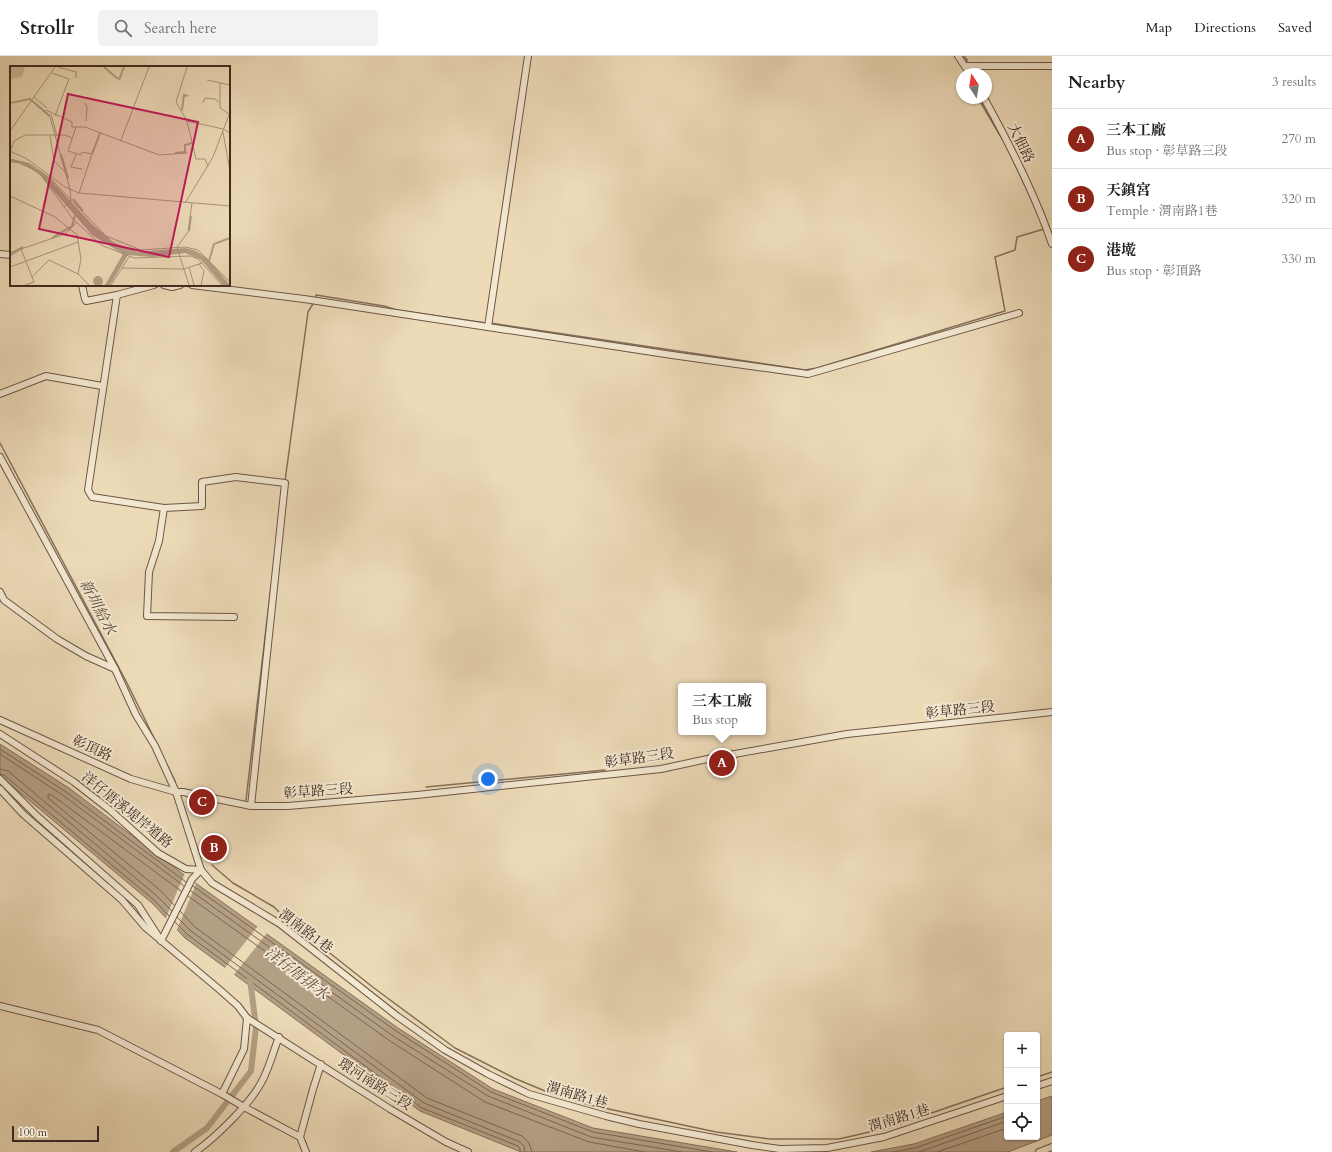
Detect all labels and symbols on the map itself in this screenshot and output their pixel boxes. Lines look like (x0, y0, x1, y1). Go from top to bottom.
inset map (10, 66, 230, 286)
north arrow (956, 68, 992, 104)
street label: 大佃路 (1003, 120, 1039, 166)
water label: 新圳給水 (75, 576, 122, 640)
street label: 彰草路三段 (924, 697, 996, 723)
street label: 彰頂路 (69, 731, 115, 765)
street label: 彰草路三段 (603, 744, 675, 772)
pin: A (709, 748, 735, 778)
street label: 洋仔厝溪堤岸道路 (78, 767, 176, 853)
your location (478, 769, 498, 789)
street label: 彰草路三段 (282, 779, 354, 803)
pin: C (189, 787, 215, 817)
pin: B (201, 833, 227, 863)
street label: 渭南路1巷 (275, 904, 337, 958)
water label: 洋仔厝排水 (261, 942, 334, 1005)
street label: 環河南路三段 (334, 1054, 416, 1114)
street label: 渭南路1巷 (544, 1077, 610, 1113)
street label: 渭南路1巷 (866, 1100, 932, 1136)
scale bar (12, 1124, 99, 1143)

